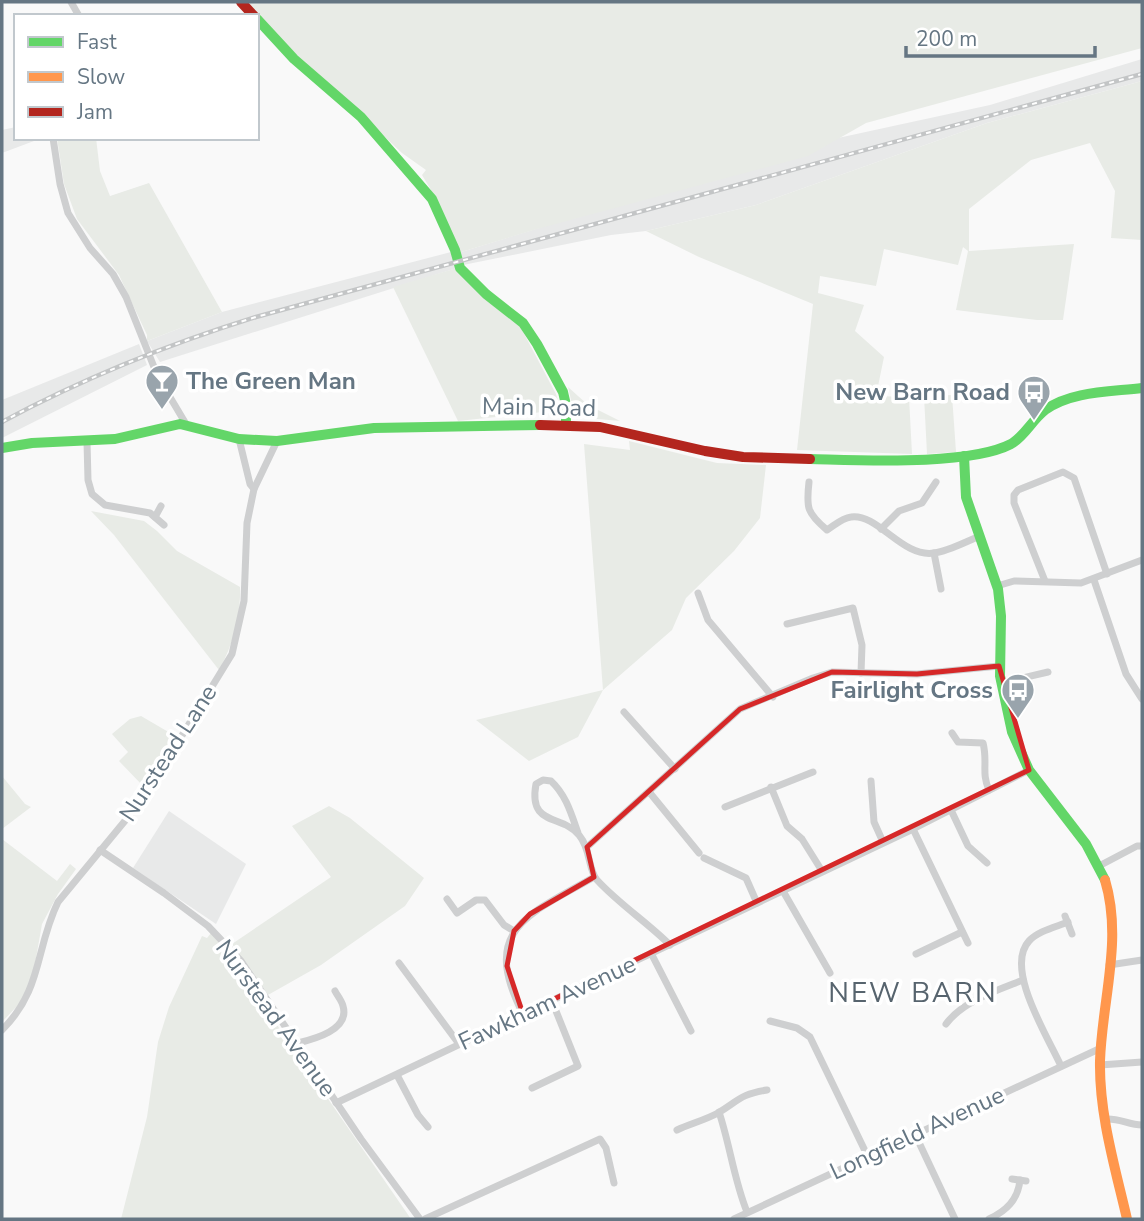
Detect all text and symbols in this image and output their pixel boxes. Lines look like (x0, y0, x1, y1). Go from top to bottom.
legend (14, 14, 259, 140)
scale bar (906, 14, 1095, 58)
text: 200 m (916, 25, 977, 53)
text: Fast (77, 28, 117, 56)
text: Slow (77, 63, 126, 91)
text: Jam (76, 98, 113, 126)
bar icon: The Green Man (143, 362, 181, 411)
place label: The Green Man (186, 365, 356, 397)
bus stop icon: New Barn Road (1015, 373, 1053, 422)
place label: New Barn Road (835, 376, 1010, 408)
street label: Main Road (482, 390, 596, 424)
bus stop icon: Fairlight Cross (999, 671, 1037, 720)
place label: Fairlight Cross (831, 674, 993, 706)
street label: Nurstead Lane (112, 678, 224, 828)
street label: Nurstead Avenue (208, 933, 344, 1103)
street label: Fawkham Avenue (453, 948, 641, 1058)
district label: NEW BARN (828, 974, 998, 1012)
street label: Longfield Avenue (825, 1079, 1009, 1187)

